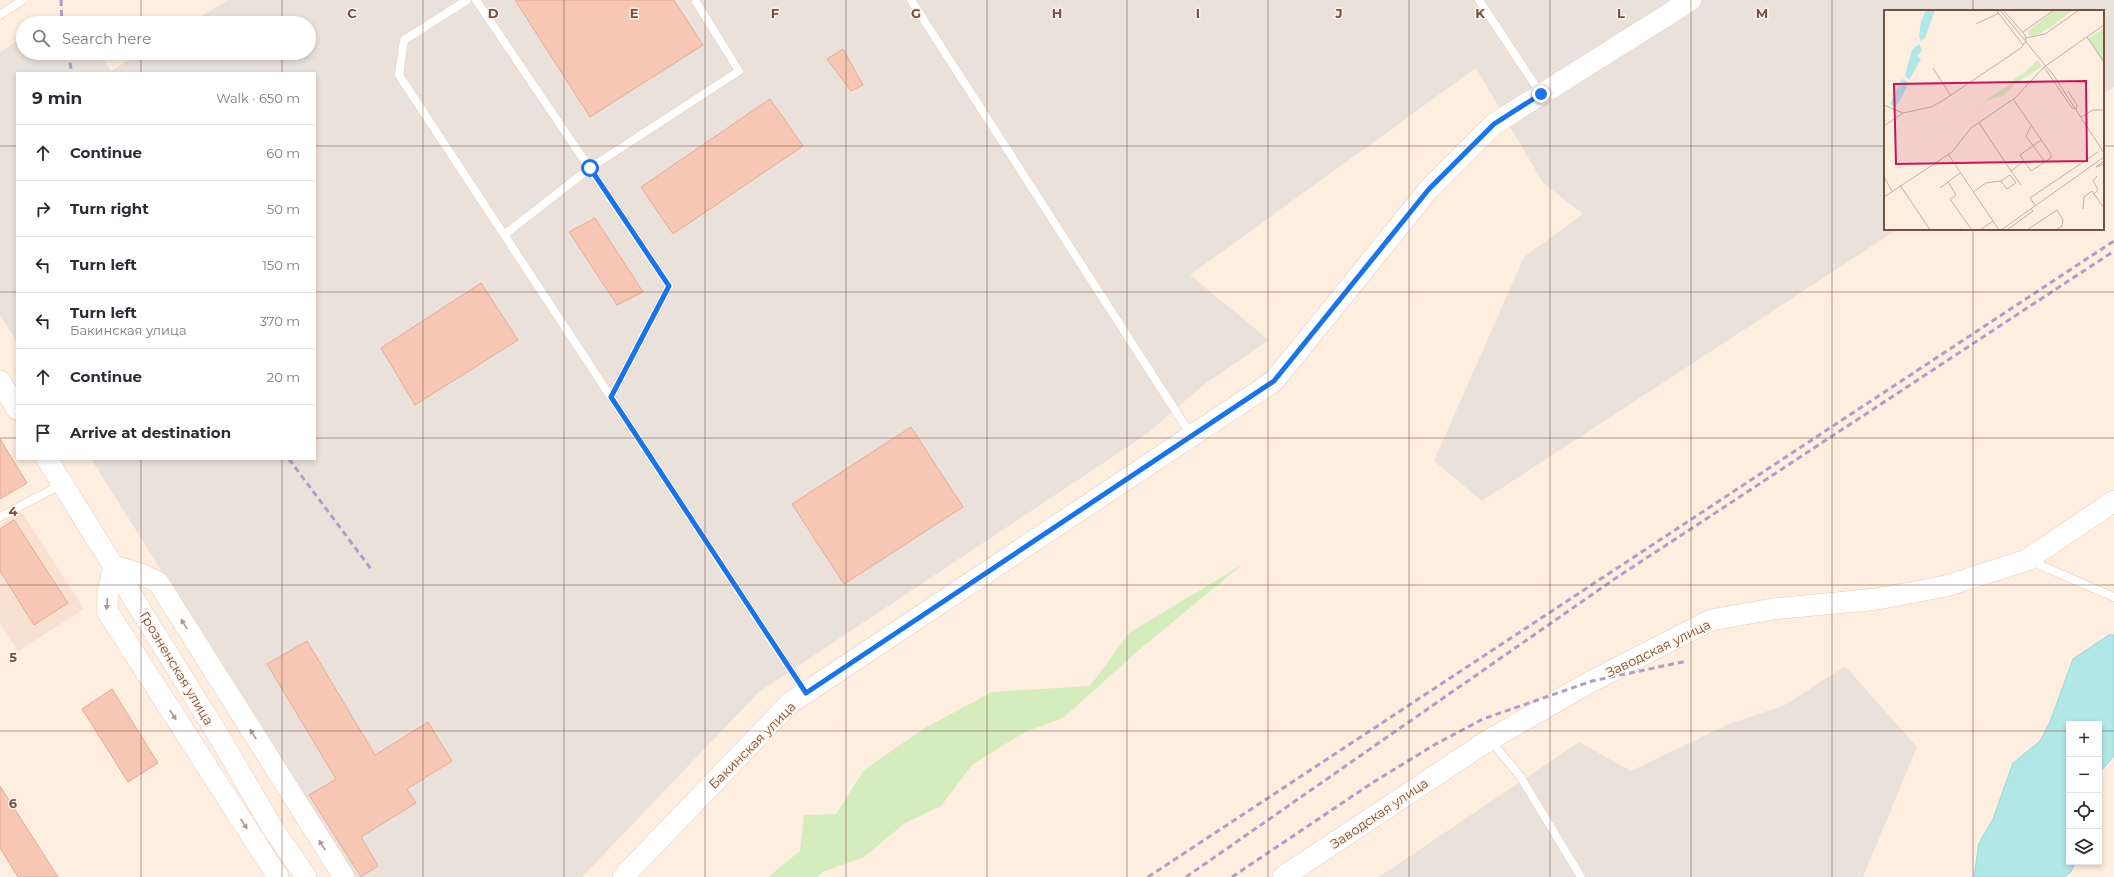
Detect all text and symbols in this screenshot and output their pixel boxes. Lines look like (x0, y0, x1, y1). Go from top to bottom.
text: C (347, 5, 357, 21)
text: D (488, 5, 499, 21)
text: E (630, 5, 639, 21)
text: F (771, 5, 779, 21)
text: G (911, 5, 921, 21)
text: H (1052, 5, 1062, 21)
text: I (1196, 5, 1200, 21)
text: J (1334, 5, 1343, 21)
text: K (1475, 5, 1485, 21)
text: L (1617, 5, 1625, 21)
text: M (1756, 5, 1768, 21)
inset map (1884, 10, 2104, 230)
search box (16, 16, 316, 60)
icon: search (30, 27, 52, 49)
text: Search here (62, 29, 151, 48)
route end (1532, 85, 1550, 103)
text: 9 min (32, 88, 82, 108)
text: Walk · 650 m (216, 90, 300, 106)
icon: ahead (32, 142, 54, 164)
text: Continue (70, 143, 142, 162)
text: 60 m (266, 145, 300, 161)
route start (581, 159, 599, 177)
icon: right (32, 198, 54, 220)
text: Turn right (70, 199, 149, 218)
text: 50 m (267, 201, 300, 217)
icon: left (32, 254, 54, 276)
text: Turn left (70, 255, 137, 274)
text: 150 m (262, 257, 300, 273)
text: Turn left (70, 303, 137, 322)
icon: left (32, 310, 54, 332)
text: 370 m (260, 313, 300, 329)
text: Бакинская улица (70, 322, 186, 338)
icon: ahead (32, 366, 54, 388)
text: Continue (70, 367, 142, 386)
text: 20 m (267, 369, 300, 385)
icon: arrive (32, 422, 54, 444)
text: Arrive at destination (70, 423, 231, 442)
text: 4 (9, 503, 18, 519)
one-way arrow (104, 598, 111, 610)
street label: Грозненская улица (137, 608, 217, 728)
street label: Заводская улица (1603, 616, 1713, 680)
one-way arrow (180, 619, 188, 629)
text: 5 (9, 649, 17, 665)
street label: Бакинская улица (705, 698, 799, 792)
one-way arrow (170, 709, 177, 721)
map controls (2066, 721, 2102, 865)
button: + (2066, 721, 2102, 757)
one-way arrow (249, 729, 257, 739)
button: − (2066, 757, 2102, 793)
street label: Заводская улица (1327, 774, 1431, 852)
button: locate (2066, 793, 2102, 829)
text: 6 (9, 795, 18, 811)
one-way arrow (240, 818, 247, 830)
button: layers (2066, 829, 2102, 865)
one-way arrow (318, 839, 325, 851)

